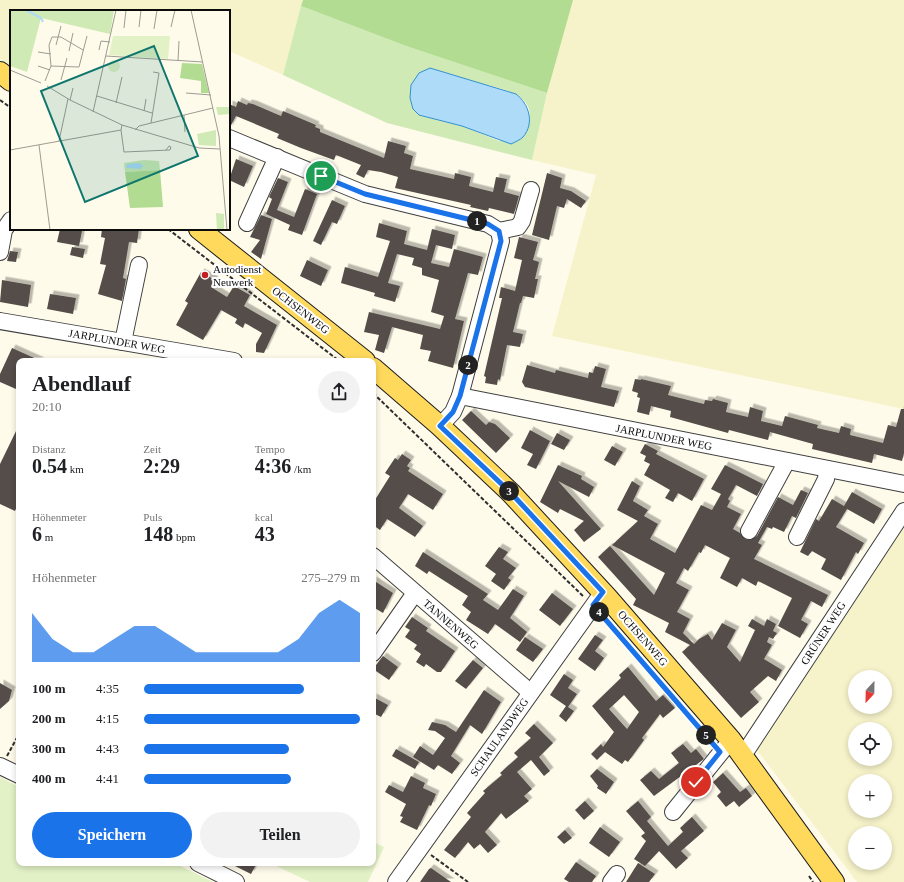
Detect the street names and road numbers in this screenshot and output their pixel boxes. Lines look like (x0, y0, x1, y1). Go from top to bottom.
street label: OCHSENWEG (270, 284, 332, 336)
street label: JARPLUNDER WEG (68, 327, 166, 355)
street label: JARPLUNDER WEG (615, 422, 713, 452)
street label: TANNENWEG (421, 597, 481, 651)
street label: GRÜNER WEG (798, 599, 848, 667)
street label: OCHSENWEG (616, 608, 670, 668)
street label: SCHAULANDWEG (467, 695, 531, 778)

